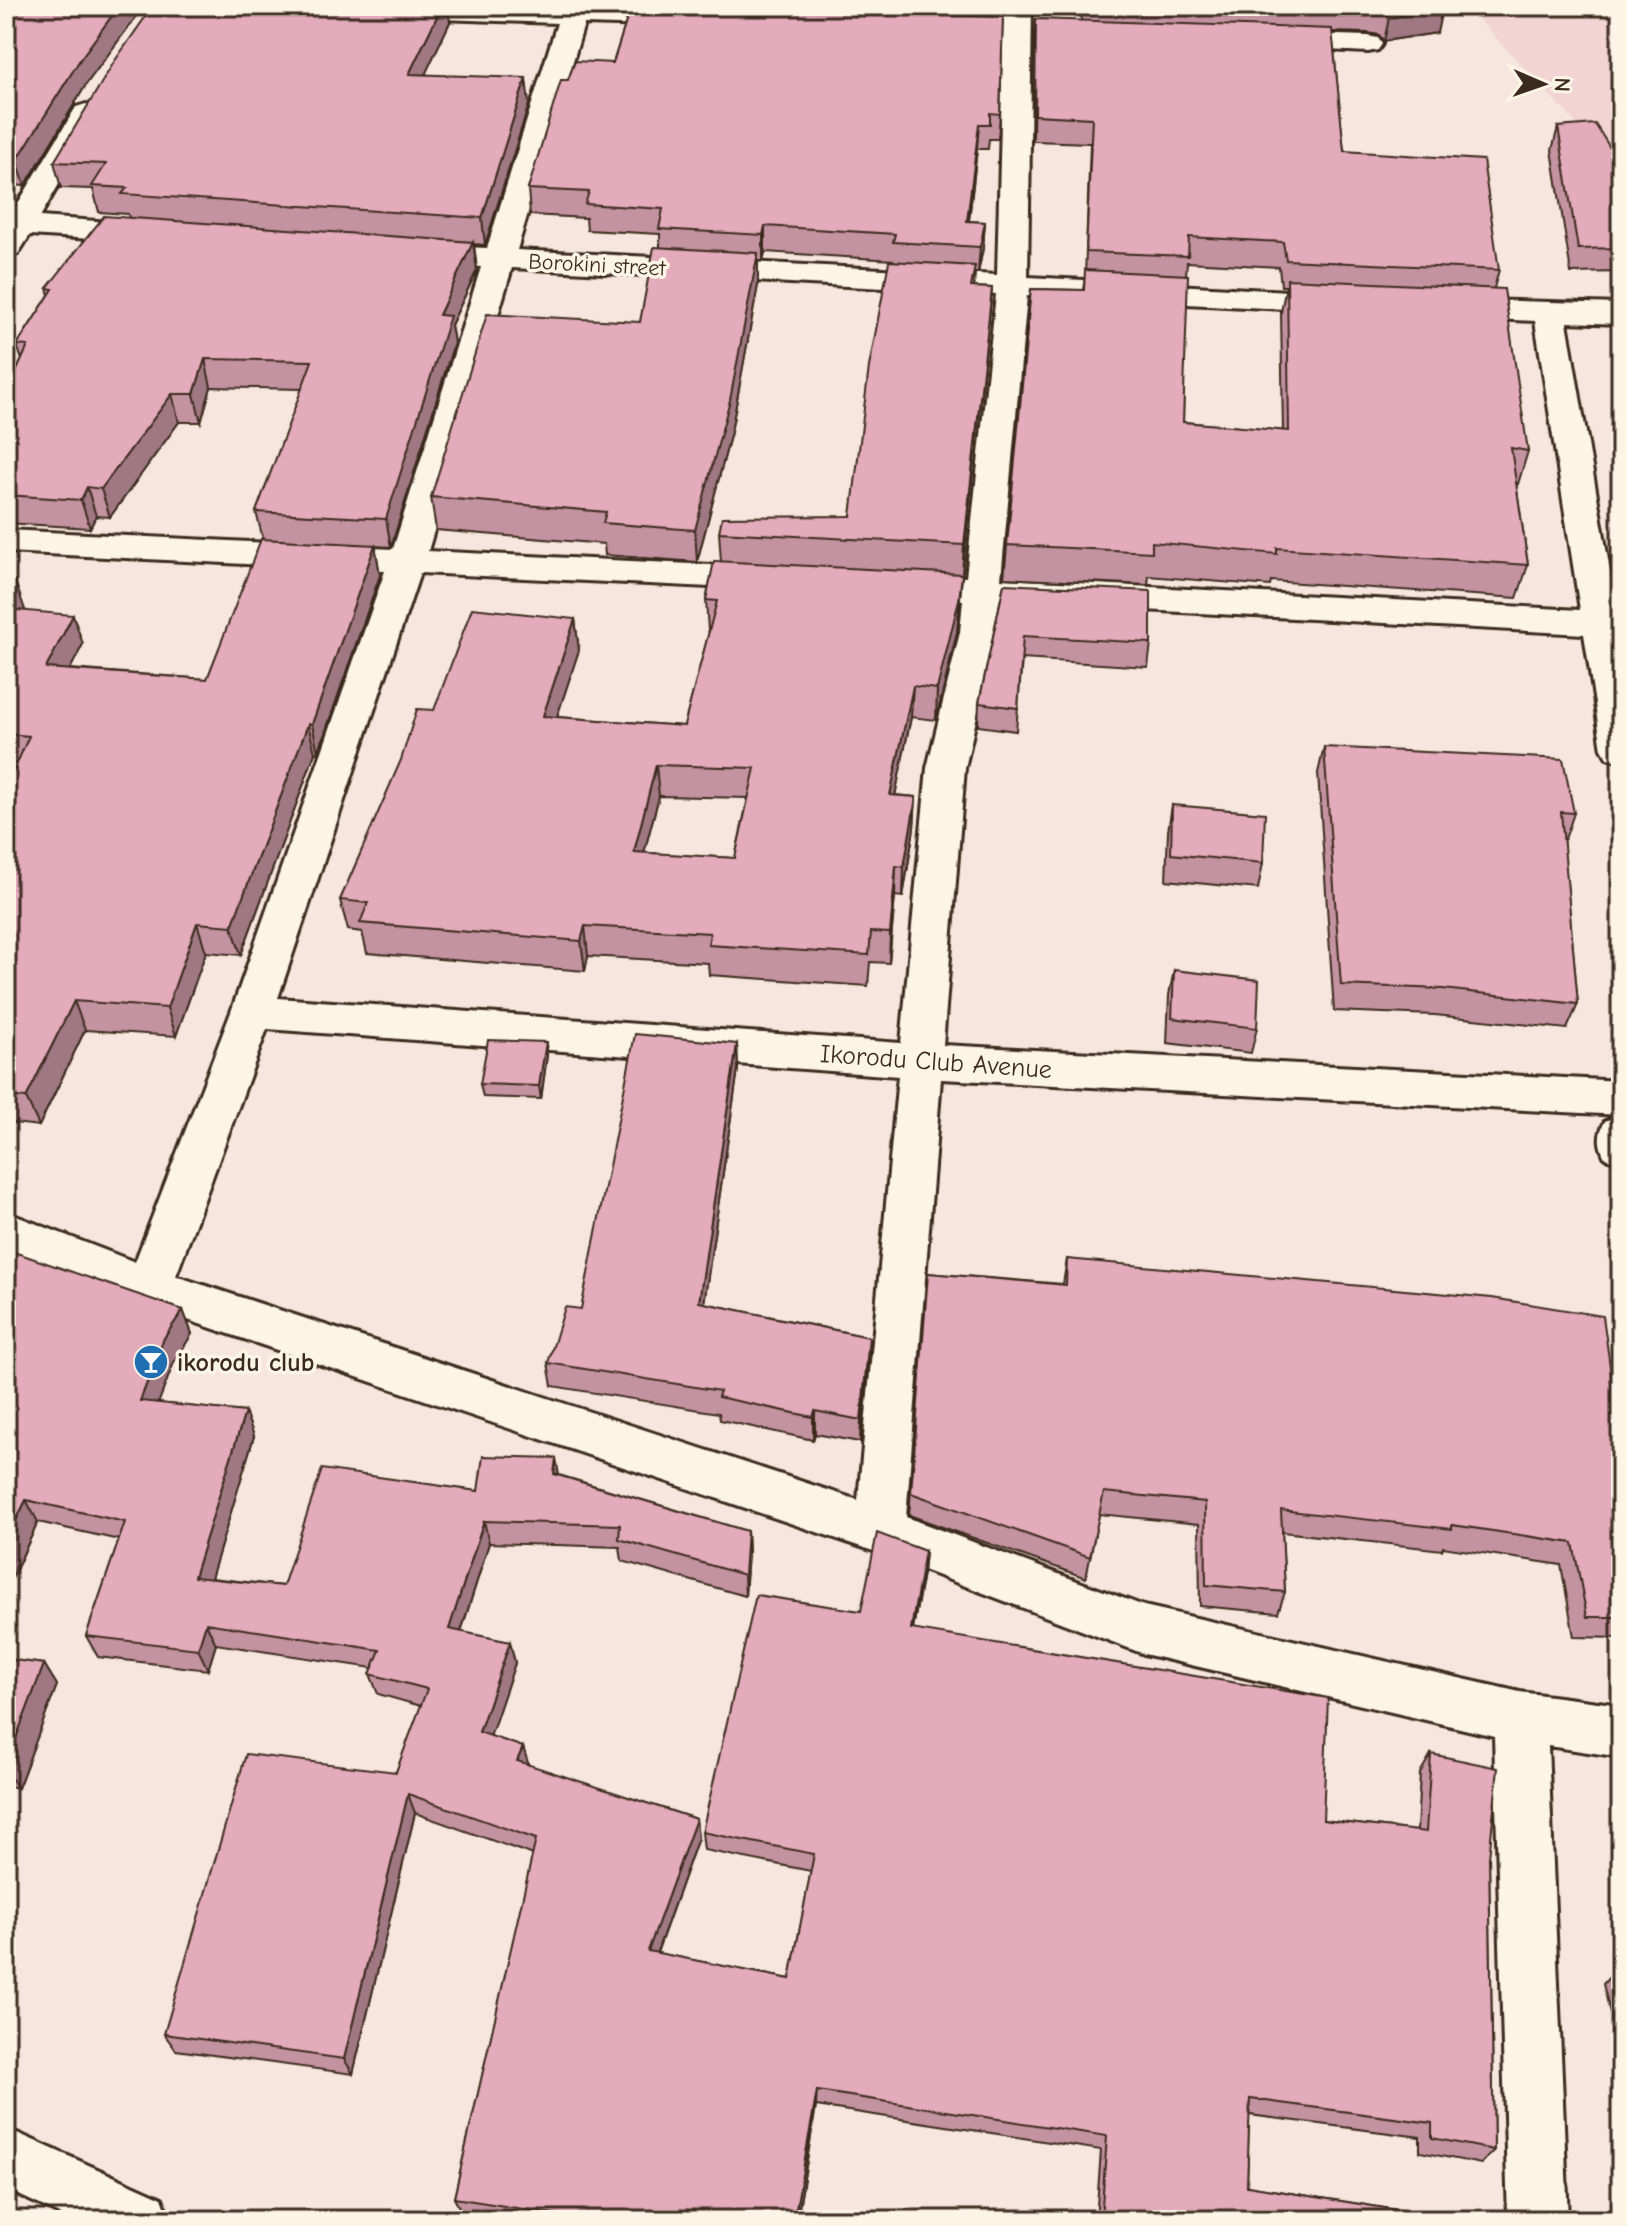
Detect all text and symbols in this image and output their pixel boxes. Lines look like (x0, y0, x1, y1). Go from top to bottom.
north arrow (1503, 44, 1583, 124)
text: N (1549, 77, 1575, 92)
street label: Borokini street (528, 248, 667, 282)
street label: Ikorodu Club Avenue (819, 1039, 1053, 1085)
bar icon: ikorodu club (132, 1343, 170, 1381)
place label: ikorodu club (177, 1348, 314, 1378)

